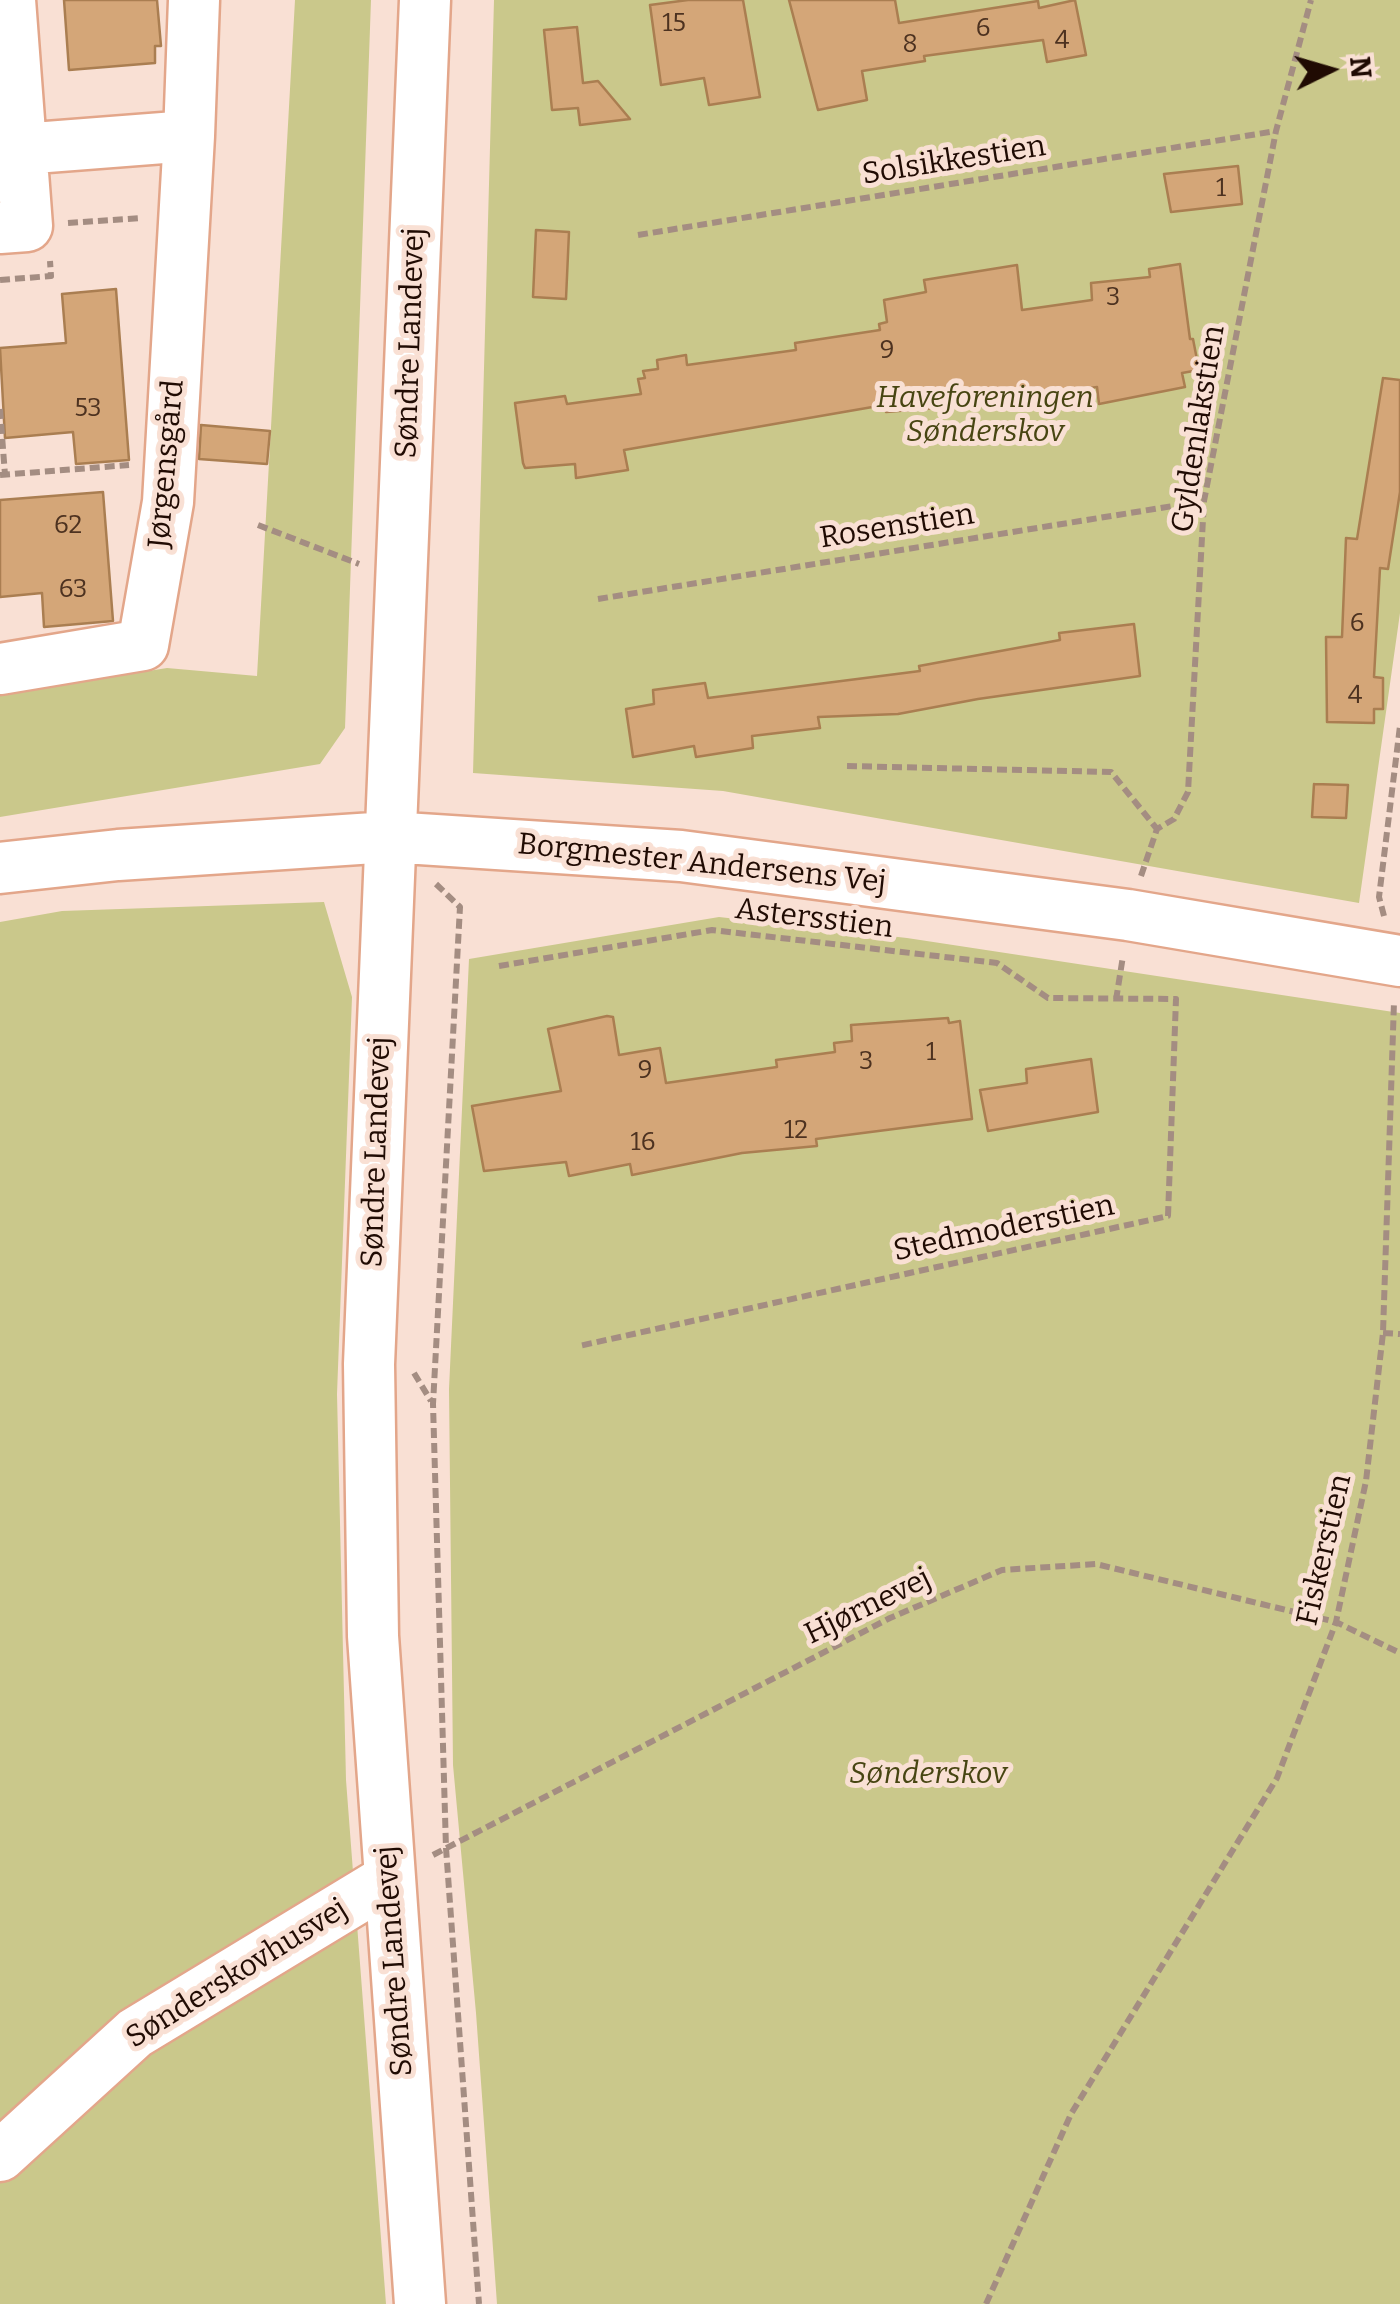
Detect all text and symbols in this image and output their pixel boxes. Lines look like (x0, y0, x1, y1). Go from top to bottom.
house number: 15 (662, 9, 686, 39)
house number: 6 (976, 14, 990, 44)
north arrow (1280, 20, 1380, 120)
house number: 4 (1055, 26, 1069, 56)
house number: 8 (902, 30, 918, 60)
text: N (1343, 55, 1378, 80)
street label: Solsikkestien (860, 129, 1048, 193)
house number: 1 (1216, 174, 1226, 204)
street label: Søndre Landevej (389, 227, 433, 459)
house number: 3 (1106, 283, 1120, 313)
street label: Gyldenlakstien (1165, 323, 1233, 535)
house number: 9 (880, 336, 894, 366)
street label: Jørgensgård (142, 378, 192, 550)
park label: Haveforeningen Sønderskov (876, 381, 1094, 452)
house number: 53 (74, 394, 102, 424)
street label: Rosenstien (817, 497, 977, 557)
house number: 62 (54, 511, 82, 541)
house number: 63 (59, 575, 87, 605)
house number: 6 (1350, 609, 1364, 639)
house number: 4 (1348, 681, 1362, 711)
street label: Borgmester Andersens Vej (516, 827, 888, 901)
street label: Astersstien (733, 891, 895, 947)
street label: Søndre Landevej (355, 1036, 399, 1268)
house number: 1 (926, 1038, 936, 1068)
house number: 3 (859, 1047, 873, 1077)
house number: 9 (638, 1056, 652, 1086)
house number: 12 (784, 1116, 808, 1146)
house number: 16 (631, 1128, 655, 1158)
street label: Stedmoderstien (890, 1188, 1118, 1270)
street label: Fiskerstien (1290, 1471, 1360, 1629)
street label: Hjørnevej (799, 1561, 937, 1653)
park label: Sønderskov (849, 1757, 1007, 1793)
street label: Søndre Landevej (369, 1844, 421, 2078)
street label: Sønderskovhusvej (120, 1891, 354, 2057)

